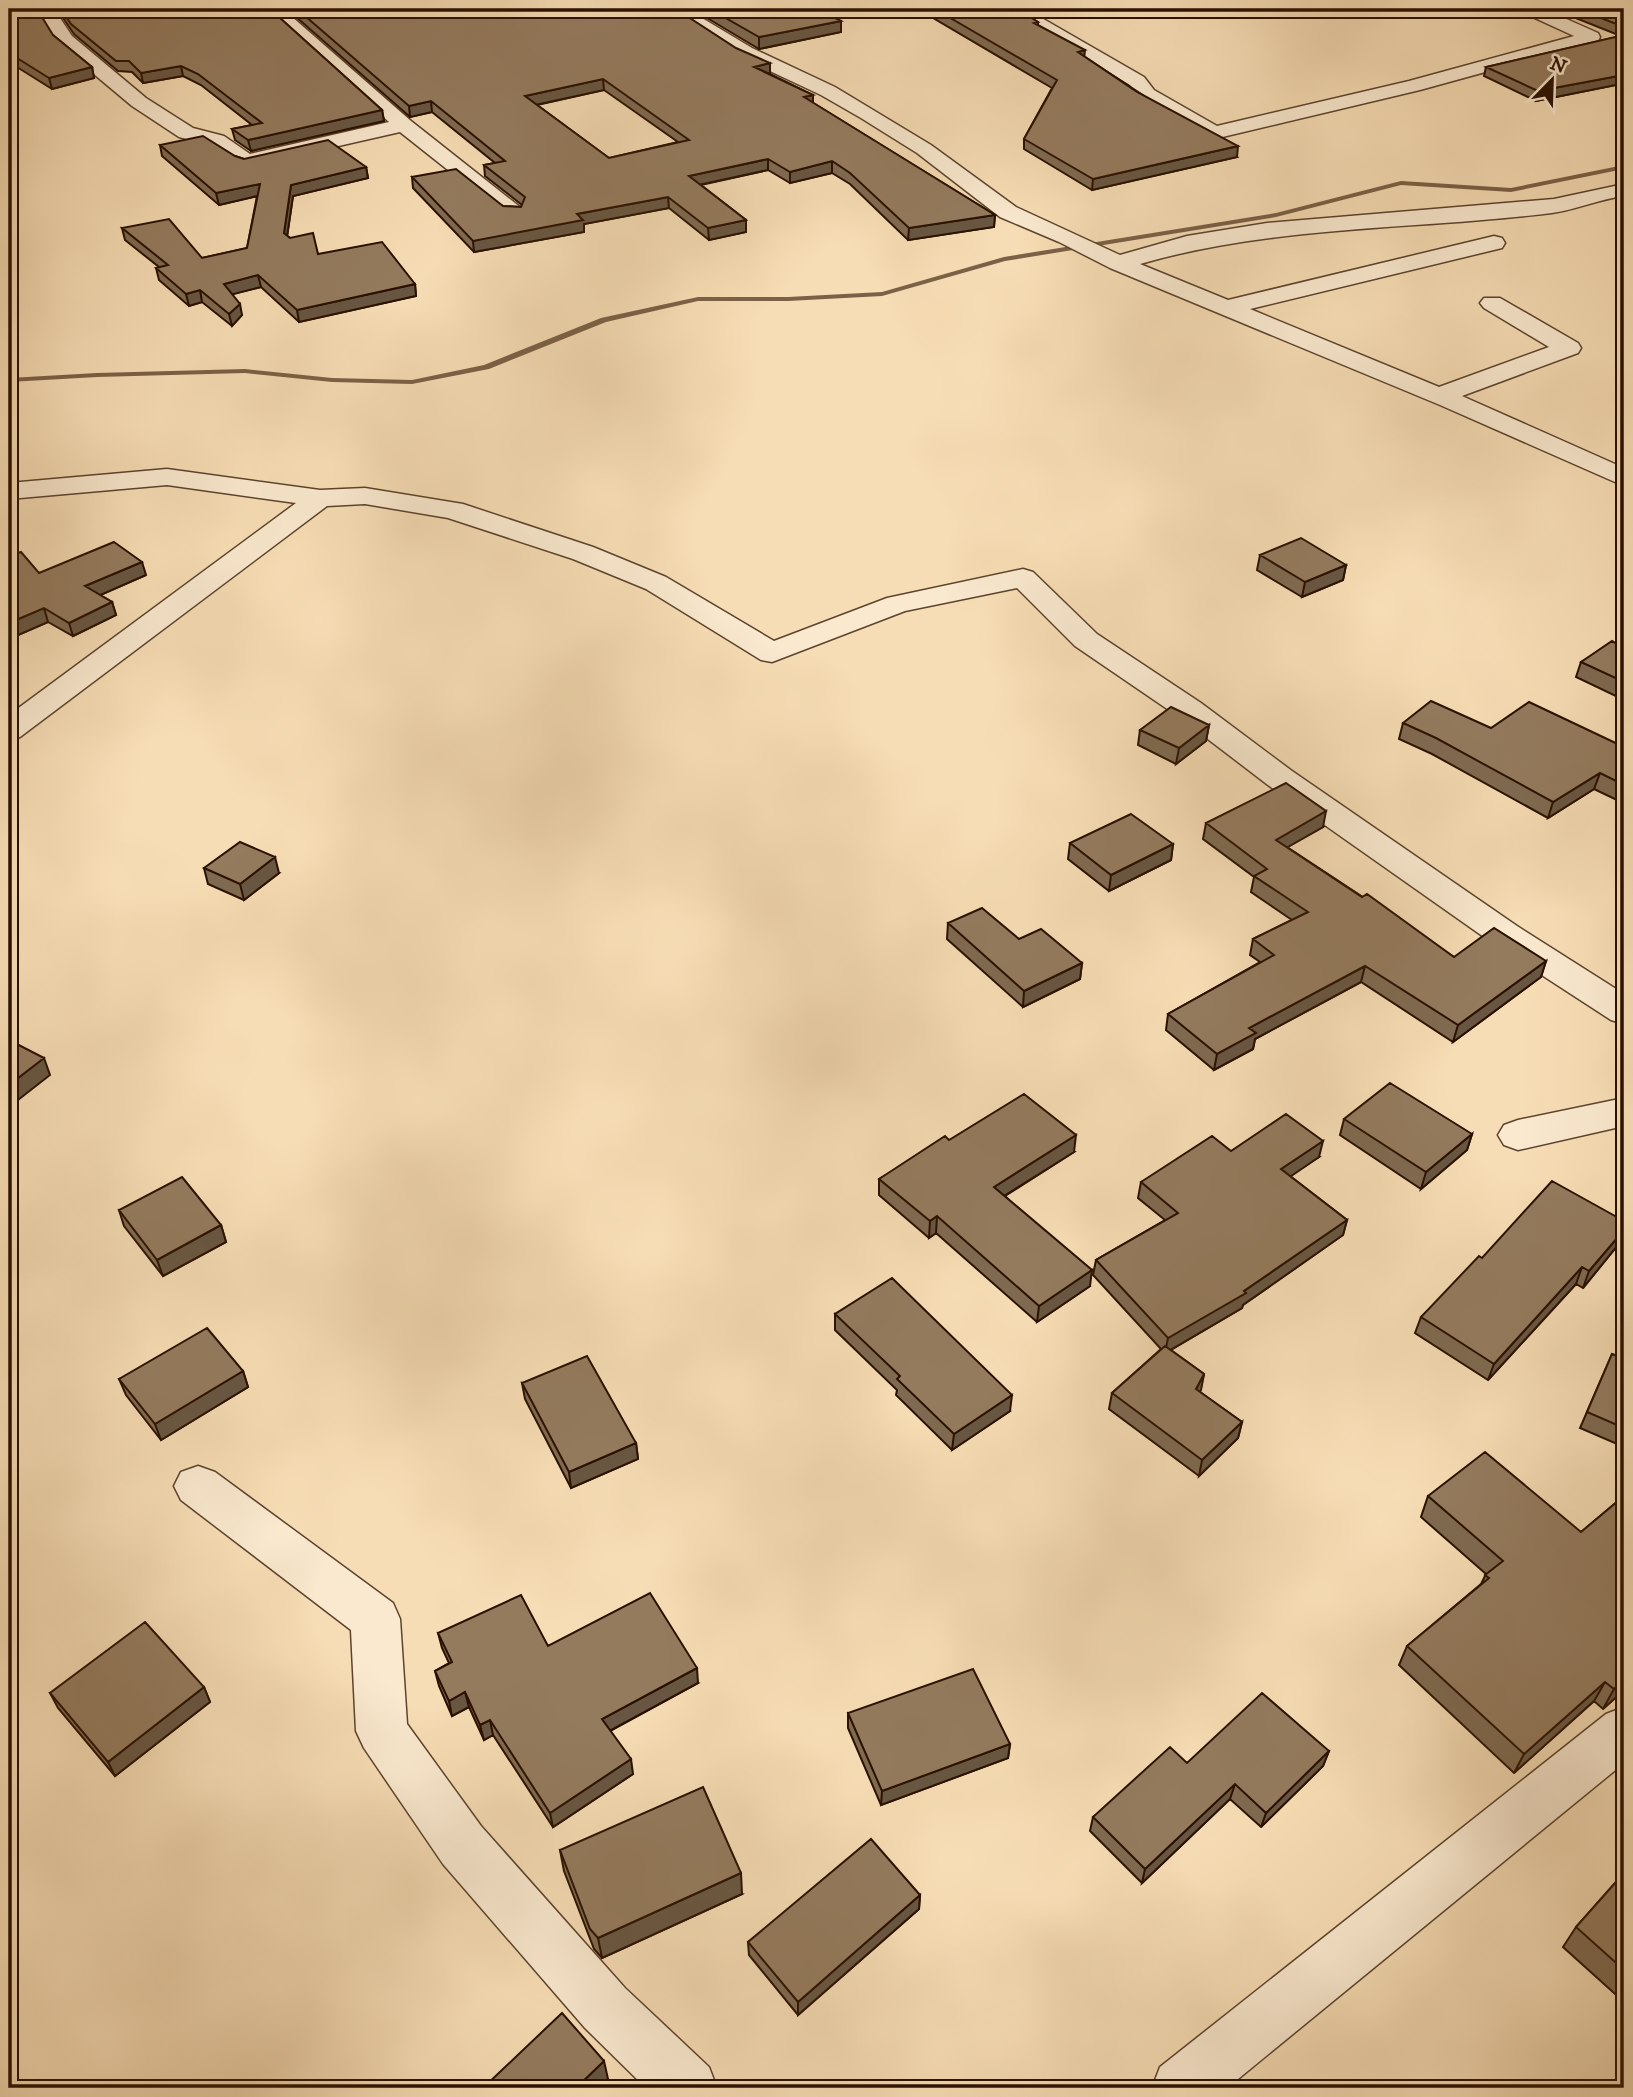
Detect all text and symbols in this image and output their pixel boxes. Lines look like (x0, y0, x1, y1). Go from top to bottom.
north arrow (1518, 46, 1588, 116)
text: N (1546, 52, 1570, 80)

